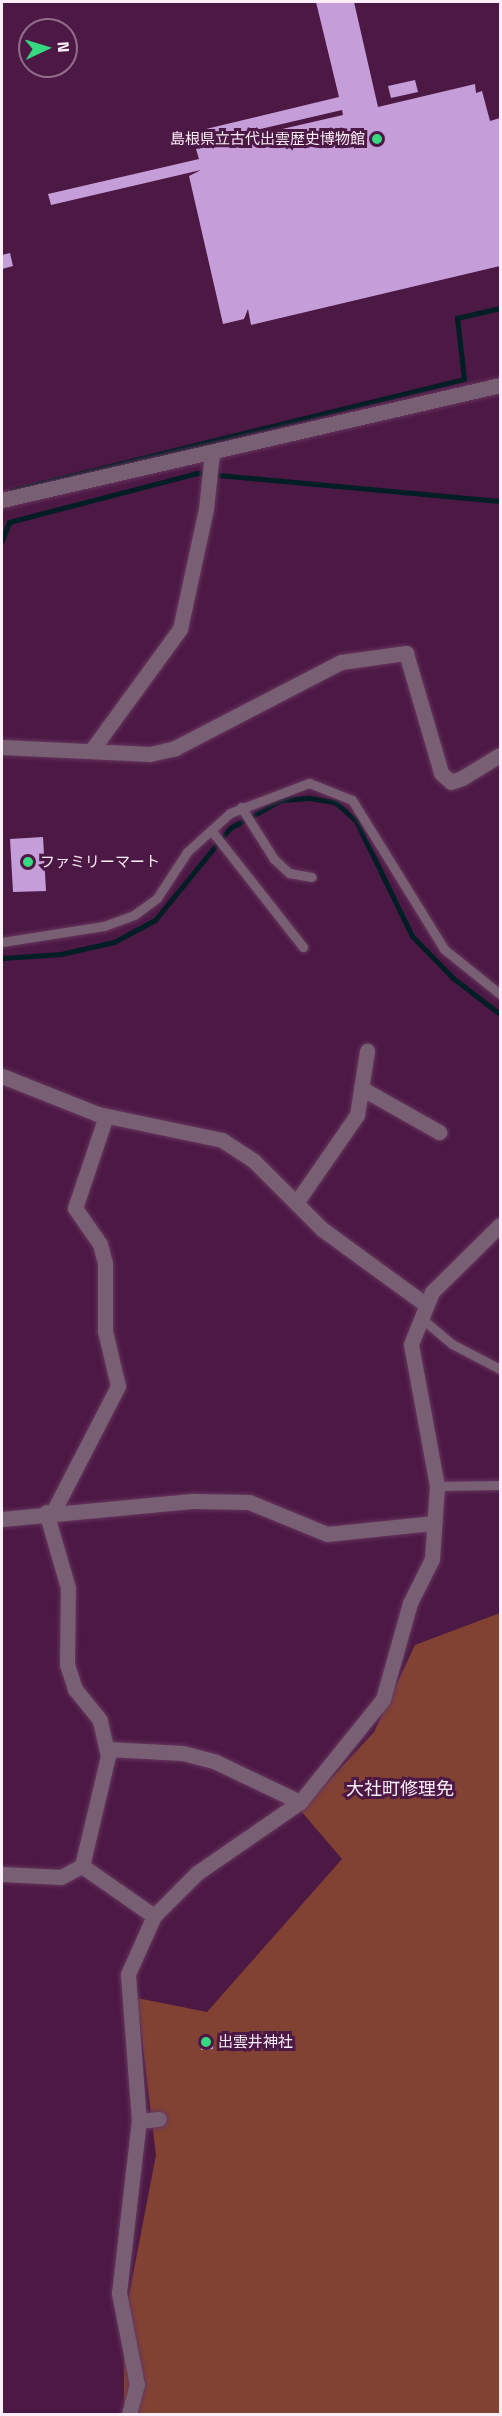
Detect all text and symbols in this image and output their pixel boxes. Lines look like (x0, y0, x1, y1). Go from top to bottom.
north arrow (18, 18, 78, 78)
text: N (52, 41, 76, 53)
place label: 島根県立古代出雲歴史博物館 (170, 130, 365, 148)
marker: 島根県立古代出雲歴史博物館 (370, 132, 384, 146)
place label: ファミリーマート (40, 853, 160, 871)
marker: ファミリーマート (21, 855, 35, 869)
district label: 大社町修理免 (346, 1778, 454, 1800)
place label: 出雲井神社 (218, 2033, 293, 2051)
marker: 出雲井神社 (199, 2035, 213, 2049)

